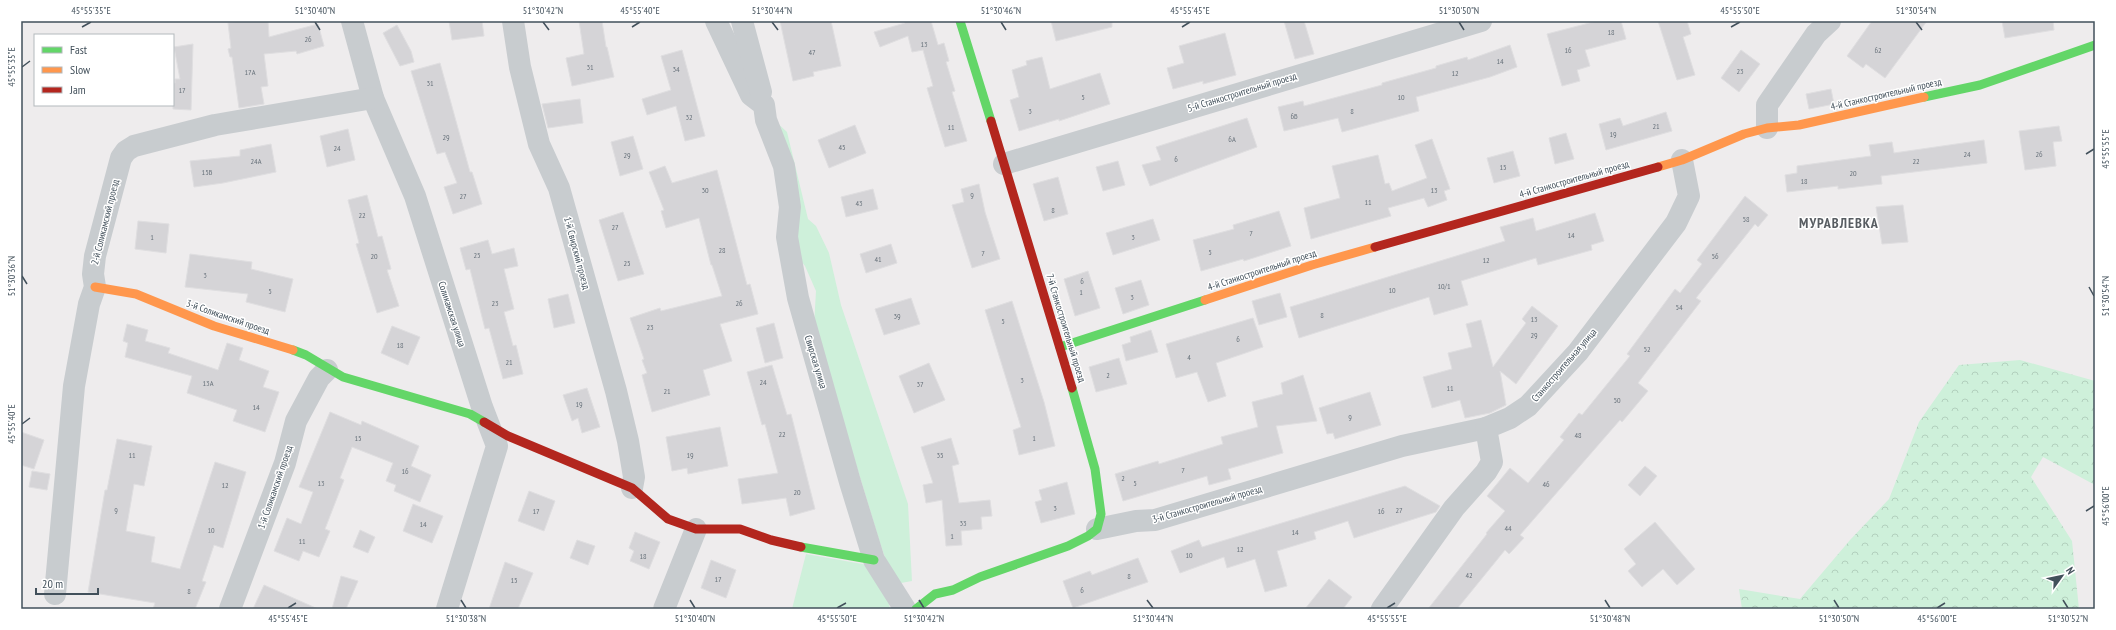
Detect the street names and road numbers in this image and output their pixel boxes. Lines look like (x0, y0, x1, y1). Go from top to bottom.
street label: 5-й Станкостроительный проезд (1186, 69, 1299, 115)
street label: 4-й Станкостроительный проезд (1829, 75, 1943, 113)
street label: 4-й Станкостроительный проезд (1518, 157, 1631, 201)
street label: 2-й Соликамский проезд (88, 177, 122, 266)
street label: 1-й Свирский проезд (561, 215, 593, 291)
street label: 4-й Станкостроительный проезд (1206, 246, 1319, 294)
street label: 7-й Станкостроительный проезд (1043, 272, 1089, 384)
street label: Соликамская улица (435, 280, 469, 348)
street label: 3-й Соликамский проезд (185, 297, 272, 338)
street label: Станкостроительная улица (1529, 326, 1599, 404)
street label: Свирская улица (802, 334, 830, 390)
street label: 1-й Соликамский проезд (255, 443, 296, 530)
street label: 3-й Станкостроительный проезд (1151, 482, 1264, 526)

